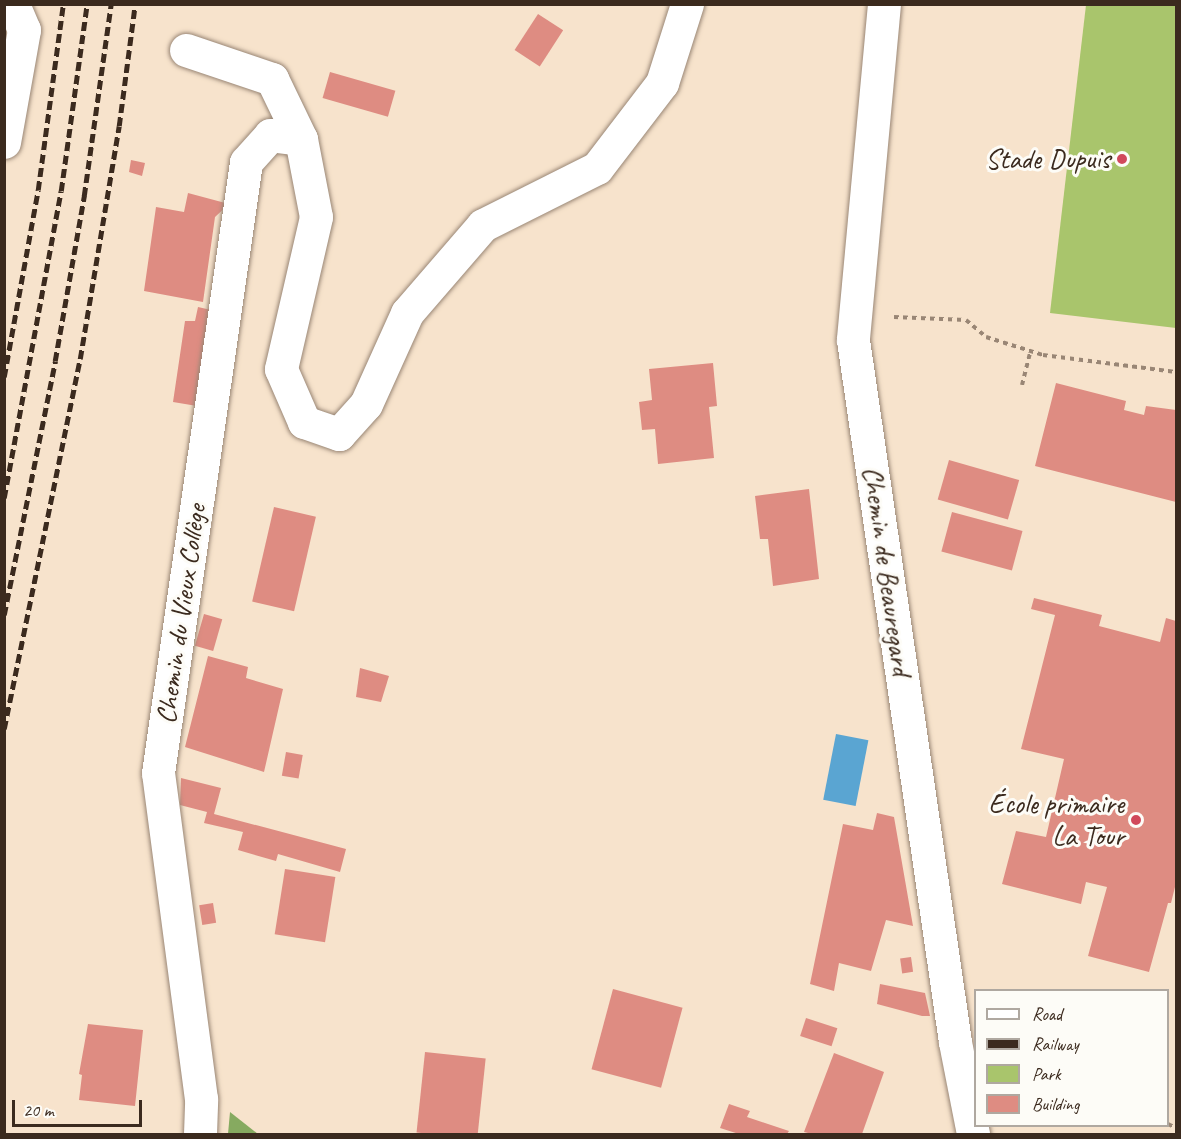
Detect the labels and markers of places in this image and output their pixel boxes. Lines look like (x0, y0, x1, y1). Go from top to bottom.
place label: Stade Dupuis (985, 142, 1110, 176)
marker: Stade Dupuis (1115, 152, 1129, 166)
place label: École primaire La Tour (991, 787, 1124, 853)
marker: École primaire La Tour (1129, 813, 1143, 827)

